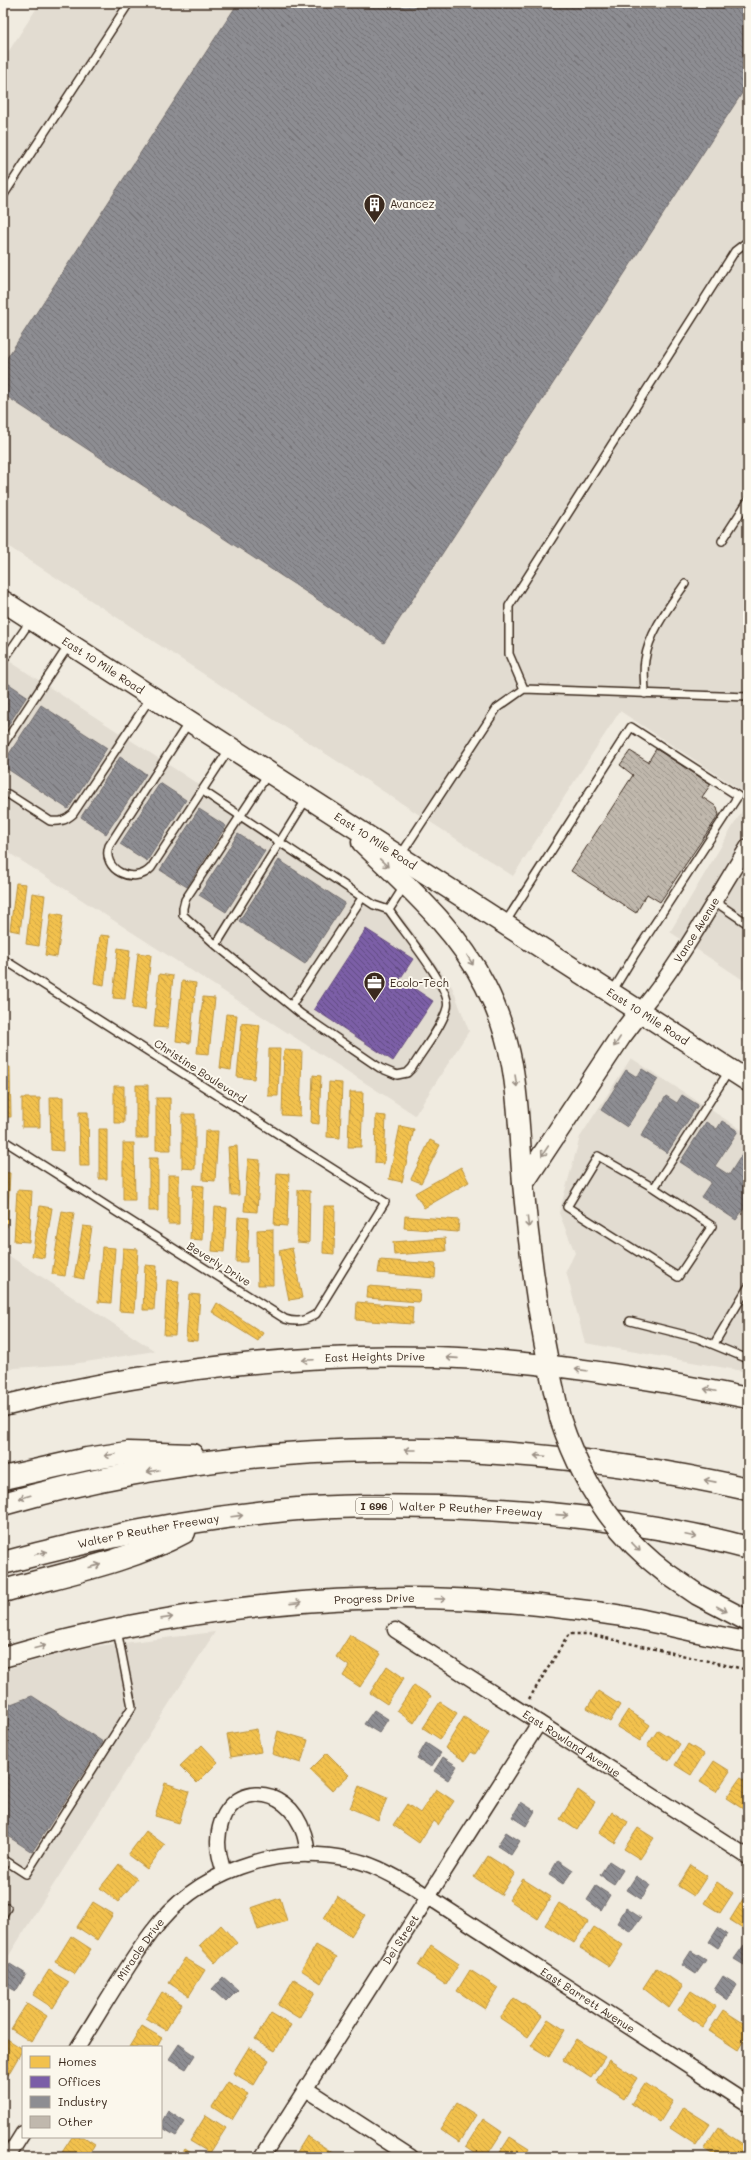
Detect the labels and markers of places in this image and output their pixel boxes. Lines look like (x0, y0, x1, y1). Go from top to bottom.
building icon: Avancez (362, 191, 388, 224)
place label: Avancez (390, 196, 435, 211)
office icon: Ecolo-Tech (362, 970, 388, 1003)
place label: Ecolo-Tech (390, 975, 449, 990)

